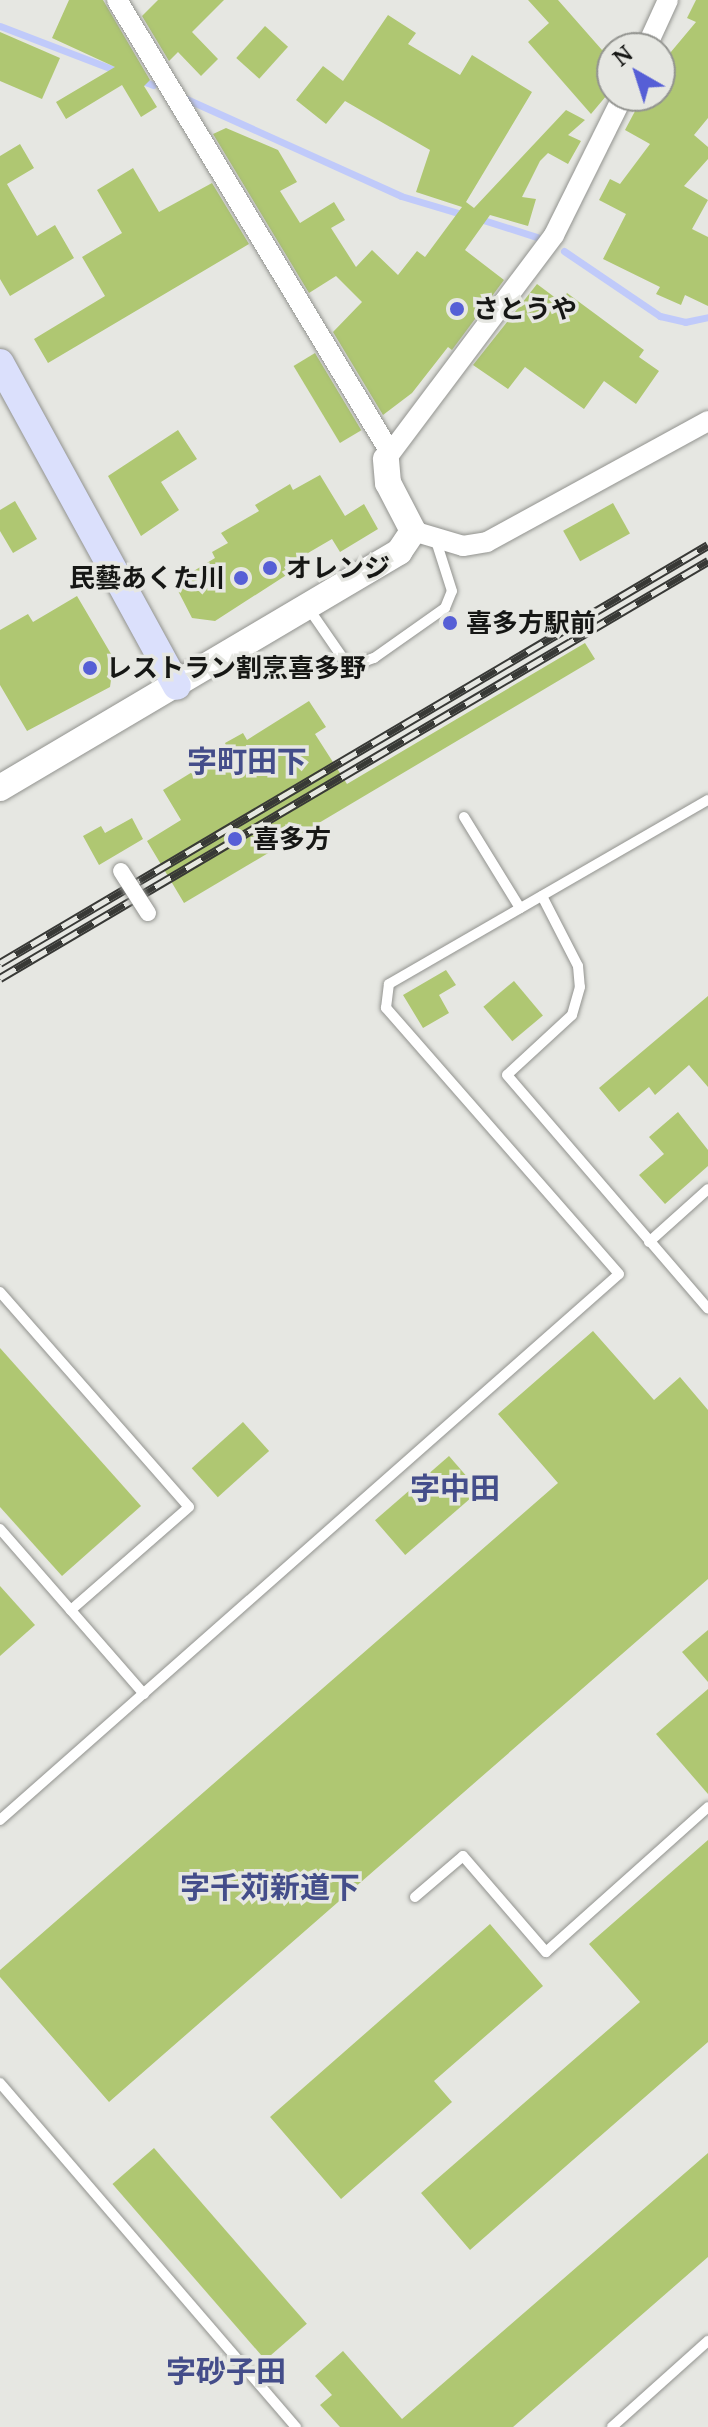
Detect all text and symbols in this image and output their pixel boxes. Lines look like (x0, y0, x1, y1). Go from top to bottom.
north arrow (596, 32, 676, 112)
text: N (606, 38, 638, 72)
place label: さとうや (473, 293, 577, 325)
marker: さとうや (448, 300, 466, 318)
place label: オレンジ (286, 552, 390, 584)
marker: オレンジ (261, 559, 279, 577)
place label: 民藝あくた川 (69, 562, 225, 594)
marker: 民藝あくた川 (232, 569, 250, 587)
place label: 喜多方駅前 (466, 607, 596, 639)
marker: 喜多方駅前 (441, 614, 459, 632)
place label: レストラン割烹喜多野 (106, 652, 366, 684)
marker: レストラン割烹喜多野 (81, 659, 99, 677)
district label: 字町田下 (187, 743, 307, 779)
place label: 喜多方 (253, 823, 331, 855)
marker: 喜多方 (224, 828, 246, 850)
district label: 字中田 (410, 1470, 500, 1506)
district label: 字千苅新道下 (180, 1869, 360, 1905)
district label: 字砂子田 (166, 2353, 286, 2389)

